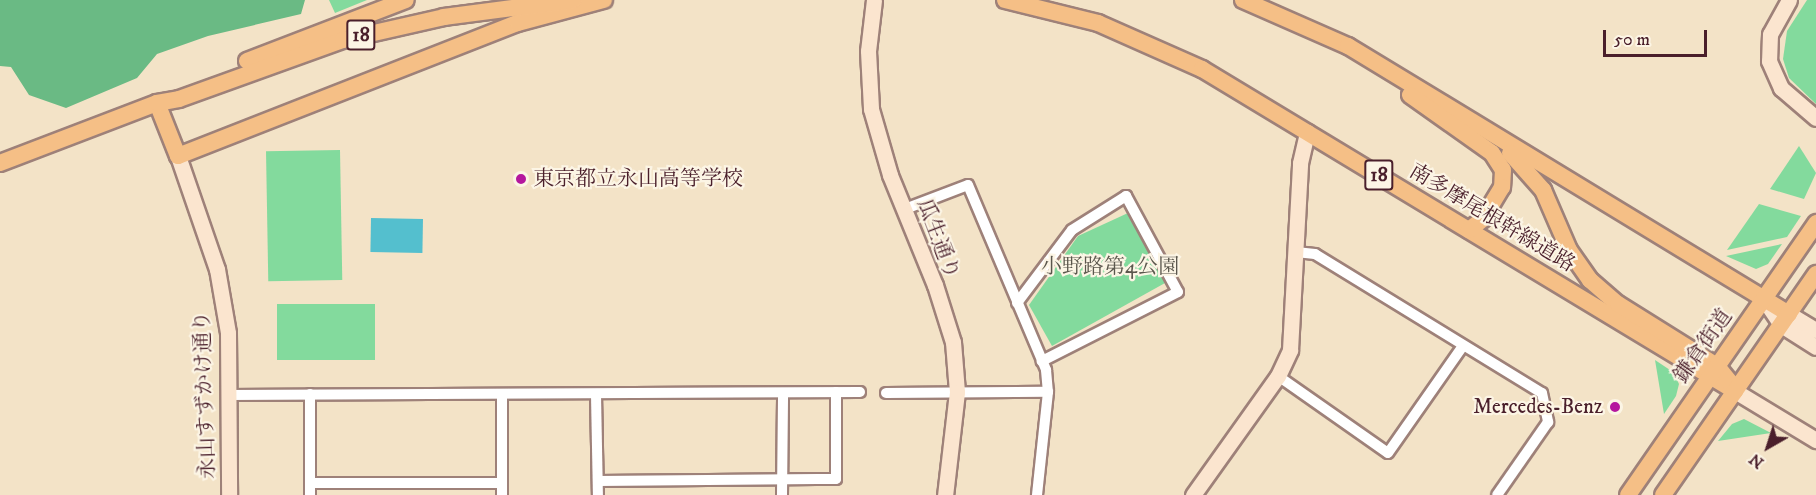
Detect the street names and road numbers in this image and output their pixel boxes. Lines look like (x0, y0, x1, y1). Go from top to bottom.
road number: 18 (346, 18, 376, 52)
road number: 18 (1364, 158, 1394, 192)
street label: 南多摩尾根幹線道路 (1405, 159, 1579, 277)
street label: 瓜生通り (911, 195, 965, 283)
street label: 鎌倉街道 (1669, 304, 1737, 388)
street label: 永山すずかけ通り (189, 311, 221, 479)

